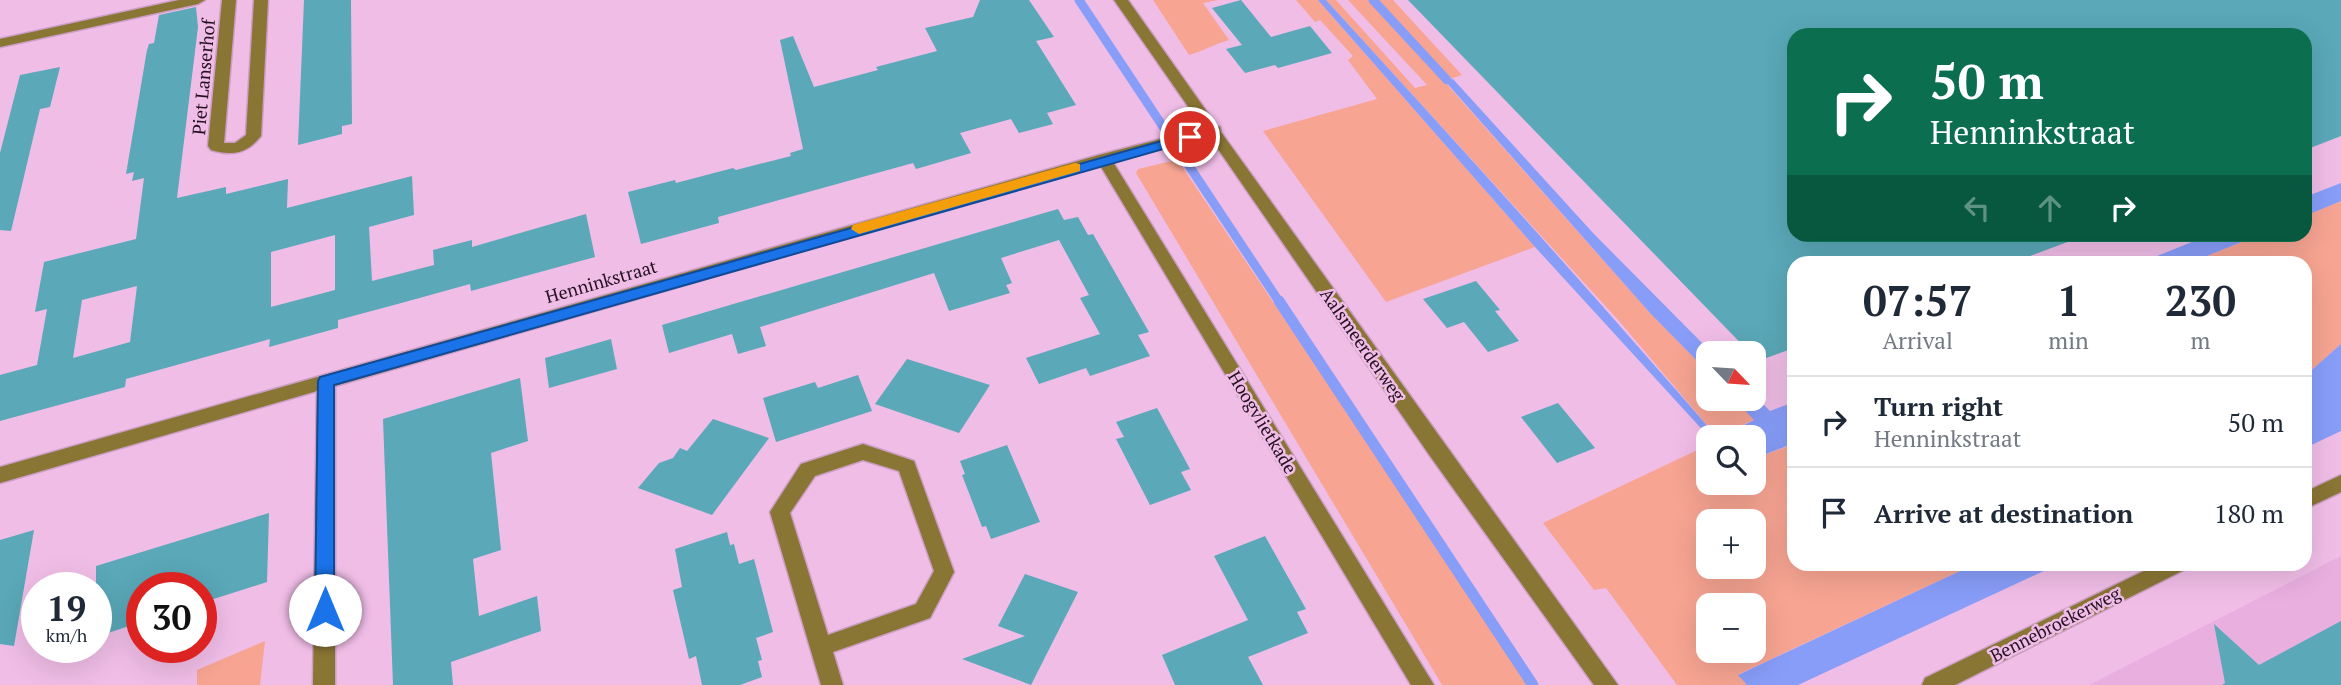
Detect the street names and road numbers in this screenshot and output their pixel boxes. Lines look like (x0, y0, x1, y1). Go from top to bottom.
street label: Piet Lanserhof (186, 16, 220, 136)
street label: Henninkstraat (542, 254, 660, 308)
street label: Aalsmeerderweg (1315, 283, 1411, 406)
street label: Hoogvlietkade (1223, 366, 1303, 478)
street label: Bennebroekerweg (1986, 581, 2125, 667)

